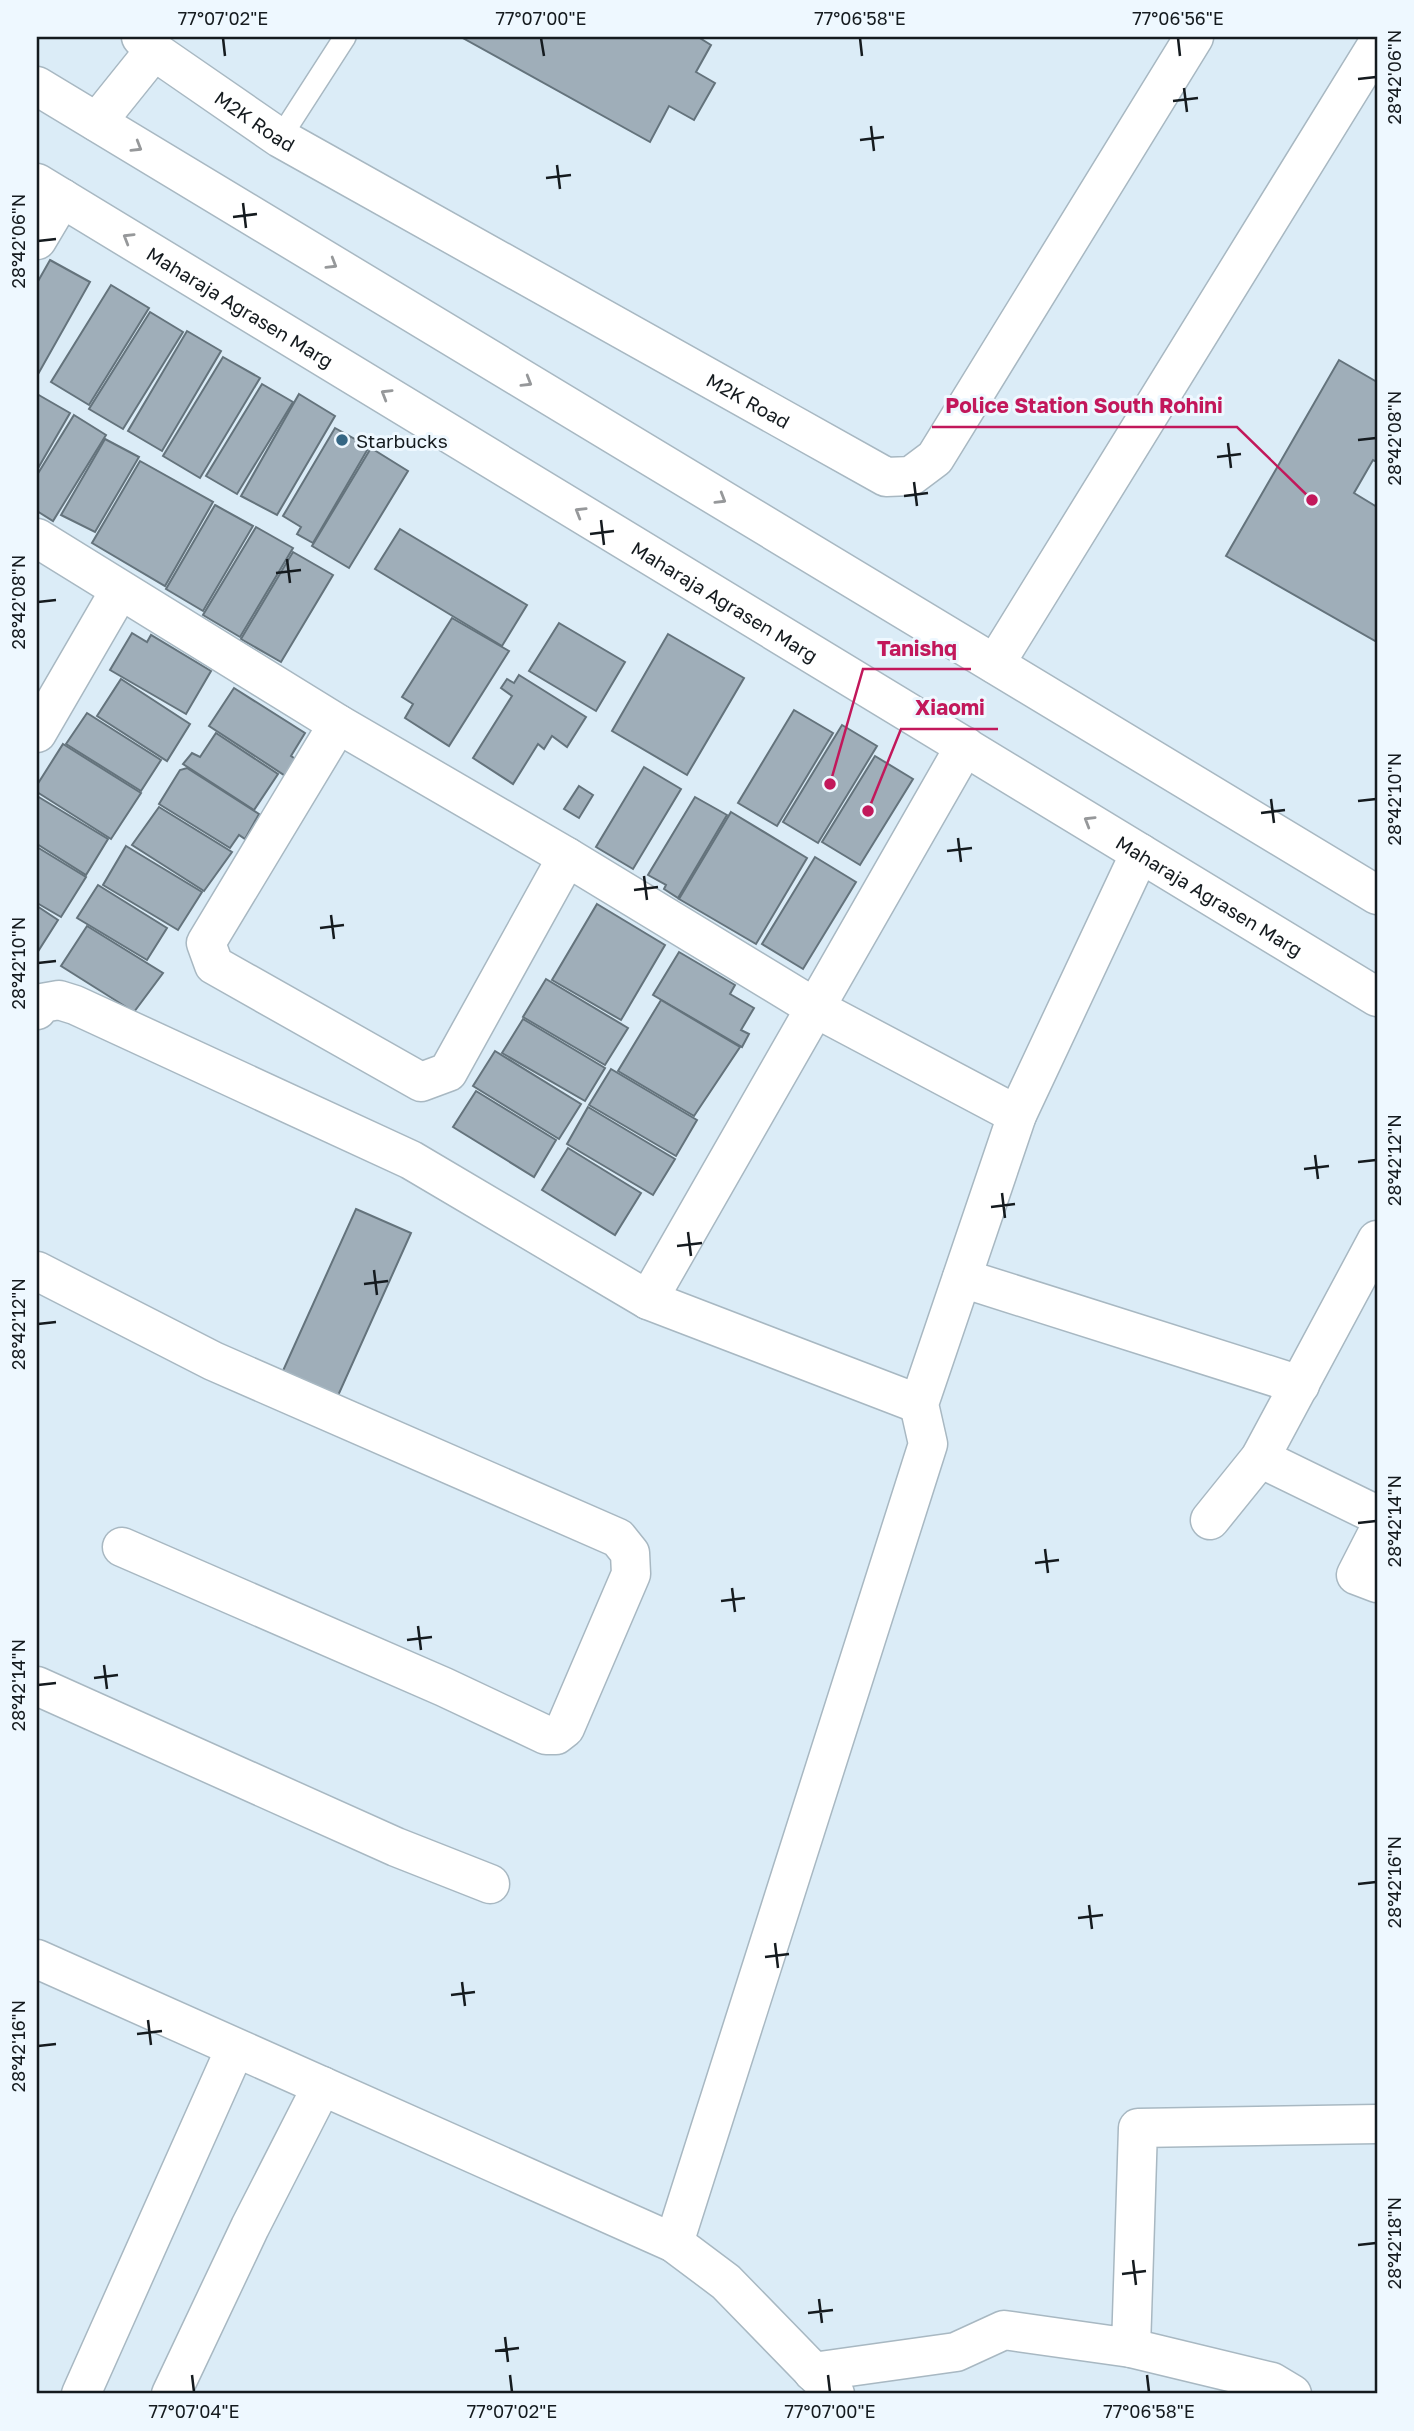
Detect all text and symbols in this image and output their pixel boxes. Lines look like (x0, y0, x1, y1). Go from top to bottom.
text: 77°07'02"E (178, 7, 268, 29)
text: 77°07'00"E (495, 7, 587, 29)
text: 77°06'58"E (814, 7, 906, 29)
text: 77°06'56"E (1132, 7, 1224, 29)
text: 28°42'06"N (1383, 30, 1405, 124)
street label: M2K Road (211, 85, 299, 156)
one-way arrow (130, 138, 143, 151)
text: 28°42'06"N (7, 194, 29, 288)
one-way arrow (123, 234, 136, 247)
street label: Maharaja Agrasen Marg (143, 241, 338, 372)
one-way arrow (324, 256, 337, 269)
street label: M2K Road (703, 368, 794, 433)
one-way arrow (519, 373, 532, 386)
callout: Police Station South Rohini (932, 385, 1237, 427)
one-way arrow (380, 390, 393, 403)
text: 28°42'08"N (1383, 390, 1405, 486)
text: Police Station South Rohini (945, 392, 1223, 418)
place label: Starbucks (356, 429, 448, 452)
marker: Starbucks (334, 432, 350, 448)
one-way arrow (714, 491, 727, 504)
one-way arrow (575, 508, 588, 521)
street label: Maharaja Agrasen Marg (628, 536, 822, 666)
text: 28°42'08"N (7, 554, 29, 650)
callout: Tanishq (863, 627, 971, 669)
text: Tanishq (877, 635, 957, 661)
callout: Xiaomi (901, 687, 998, 729)
text: Xiaomi (915, 694, 985, 720)
text: 28°42'10"N (1383, 753, 1405, 845)
one-way arrow (1083, 817, 1096, 830)
street label: Maharaja Agrasen Marg (1112, 830, 1307, 961)
text: 28°42'10"N (7, 917, 29, 1009)
text: 28°42'12"N (1383, 1114, 1405, 1206)
text: 28°42'12"N (7, 1278, 29, 1370)
text: 28°42'14"N (1383, 1475, 1405, 1567)
text: 28°42'14"N (7, 1639, 29, 1731)
text: 28°42'16"N (1383, 1836, 1405, 1928)
text: 28°42'16"N (7, 2000, 29, 2092)
text: 28°42'18"N (1383, 2197, 1405, 2289)
text: 77°07'04"E (149, 2400, 239, 2422)
text: 77°07'02"E (467, 2400, 557, 2422)
text: 77°07'00"E (784, 2400, 876, 2422)
text: 77°06'58"E (1103, 2400, 1195, 2422)

